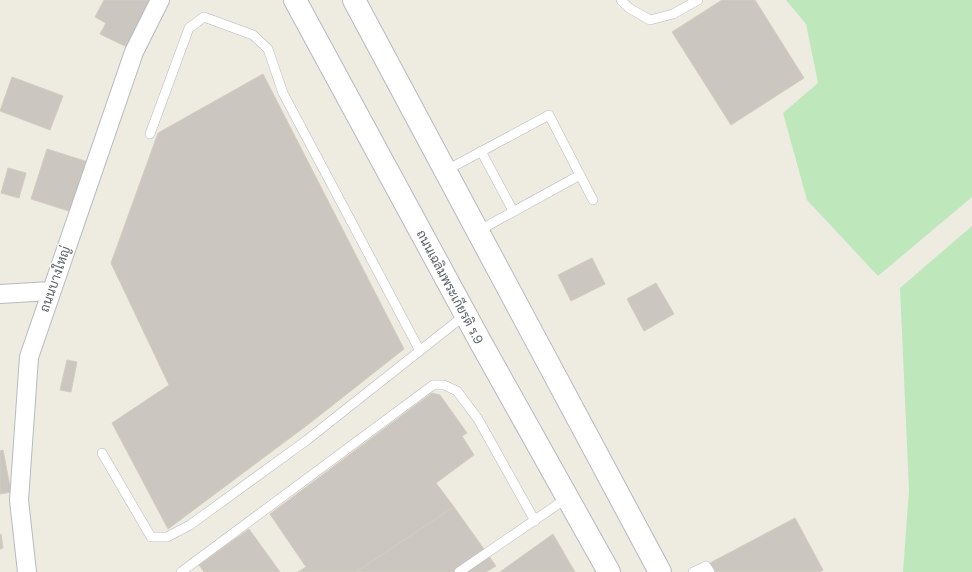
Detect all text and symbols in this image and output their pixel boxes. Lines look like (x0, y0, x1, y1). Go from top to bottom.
street label: ถนนเฉลิมพระเกียรติ ร.9 (413, 227, 488, 347)
street label: ถนนบางใหญ่ (36, 244, 74, 314)

